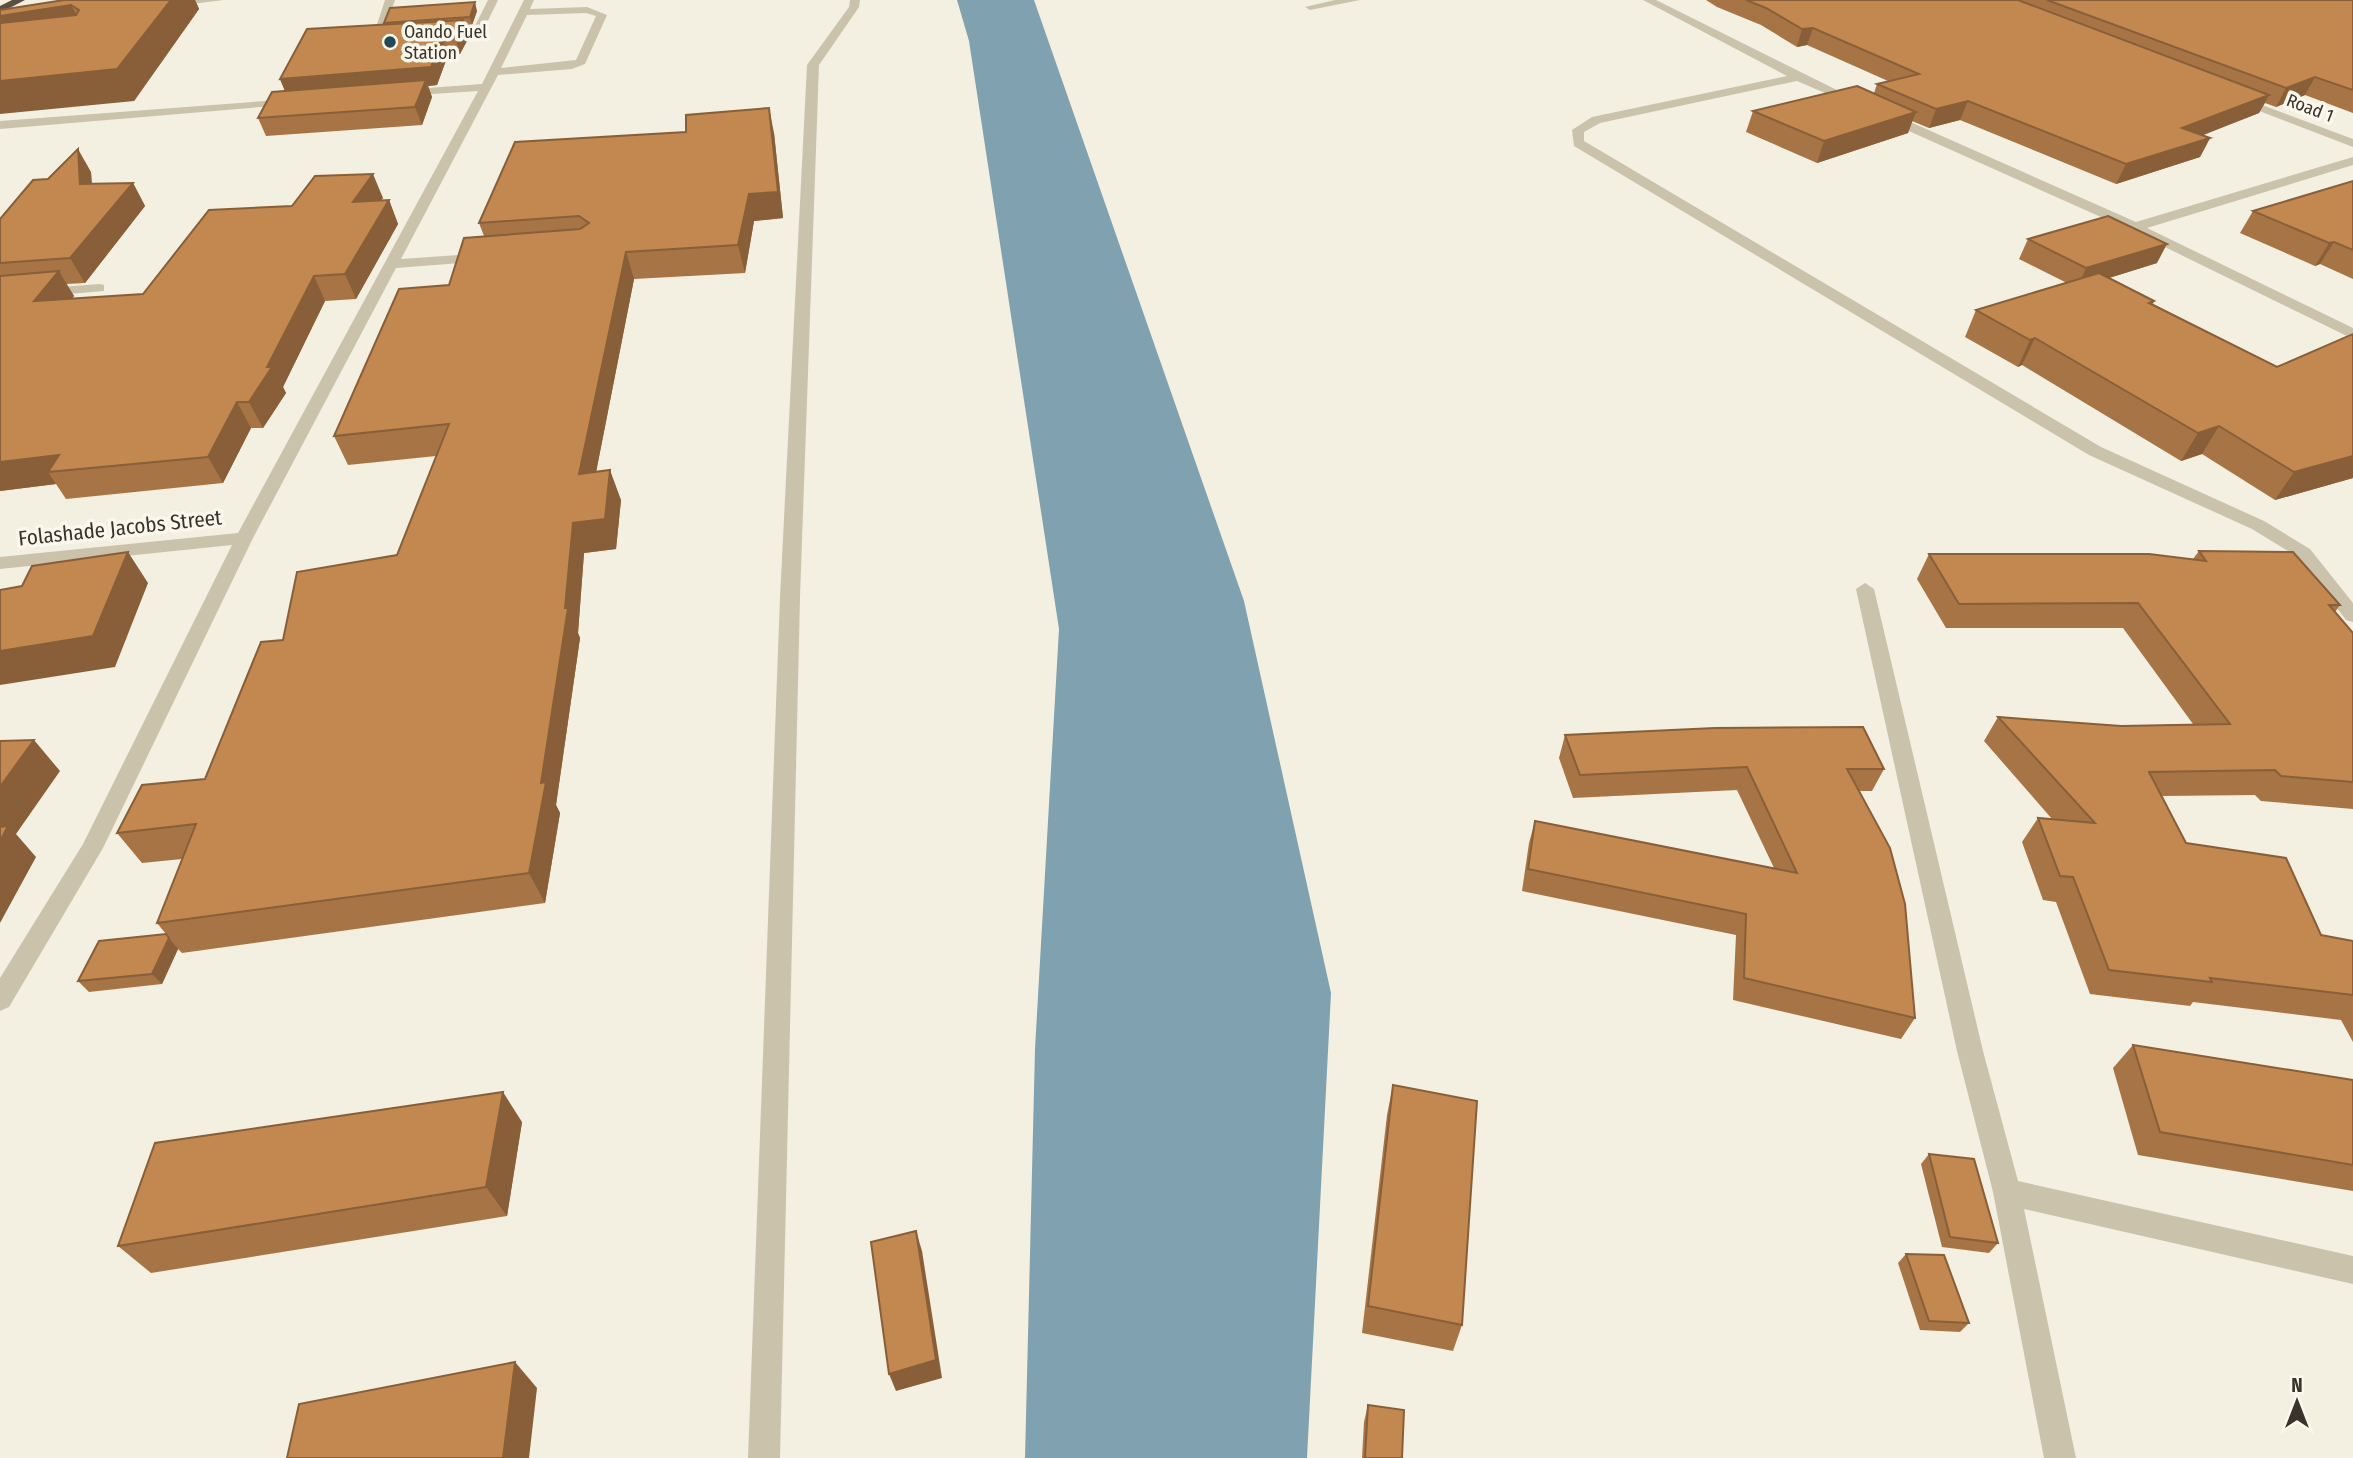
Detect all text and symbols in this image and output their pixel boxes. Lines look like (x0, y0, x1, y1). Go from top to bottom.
place label: Oando Fuel Station (404, 21, 487, 64)
marker: Oando Fuel Station (382, 34, 398, 50)
street label: Road 1 (2283, 89, 2337, 127)
street label: Folashade Jacobs Street (17, 504, 223, 552)
north arrow (2262, 1367, 2332, 1437)
text: N (2291, 1374, 2303, 1397)

